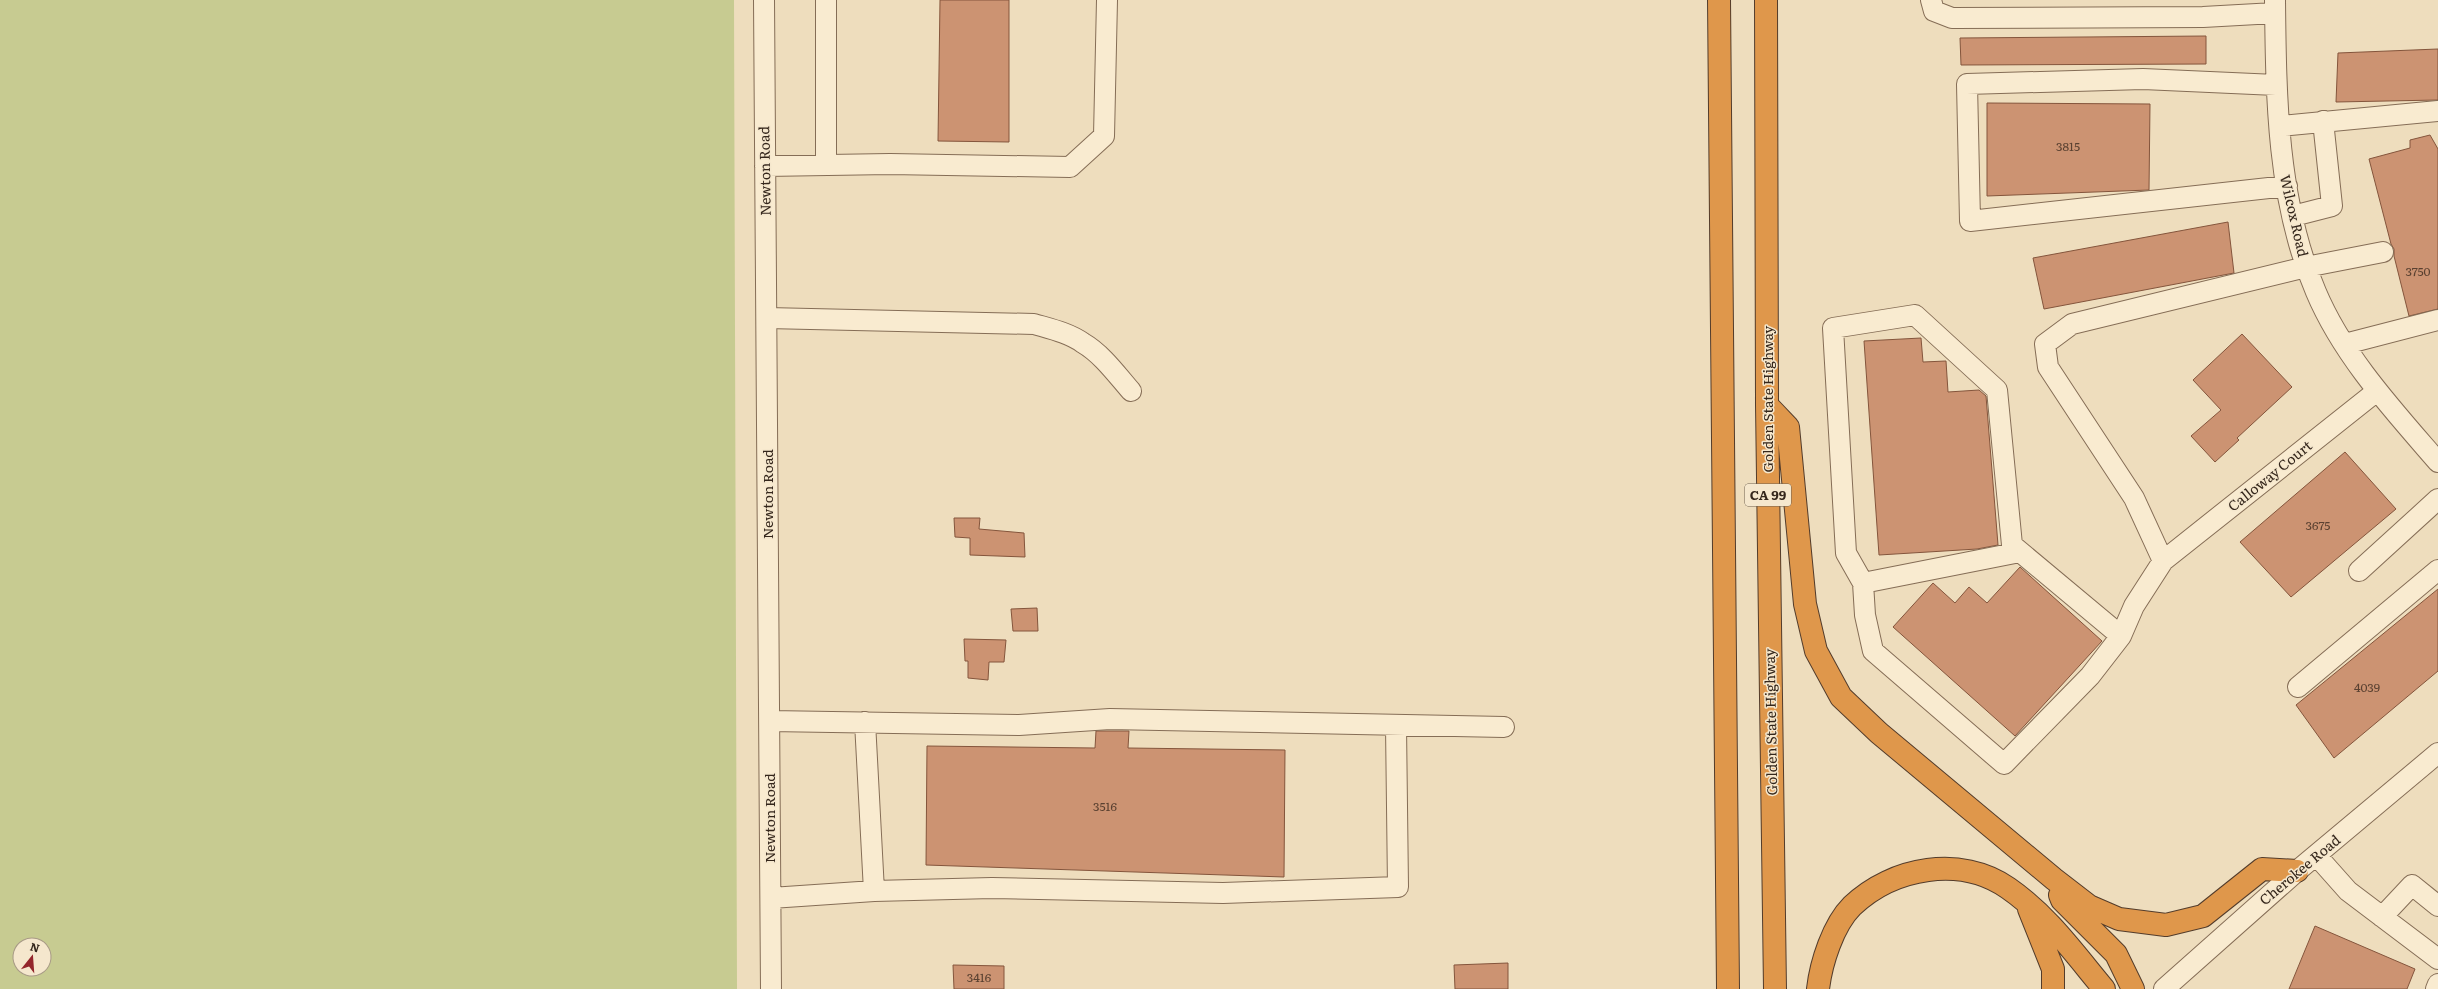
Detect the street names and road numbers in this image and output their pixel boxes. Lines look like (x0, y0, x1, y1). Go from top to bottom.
street label: Newton Road (753, 126, 775, 216)
street label: Wilcox Road (2276, 173, 2314, 259)
street label: Golden State Highway (1757, 325, 1777, 472)
street label: Calloway Court (2223, 435, 2316, 515)
street label: Newton Road (757, 449, 777, 539)
road number: CA 99 (1745, 484, 1791, 506)
street label: Golden State Highway (1759, 648, 1781, 796)
street label: Newton Road (759, 773, 779, 863)
street label: Cherokee Road (2255, 829, 2344, 909)

